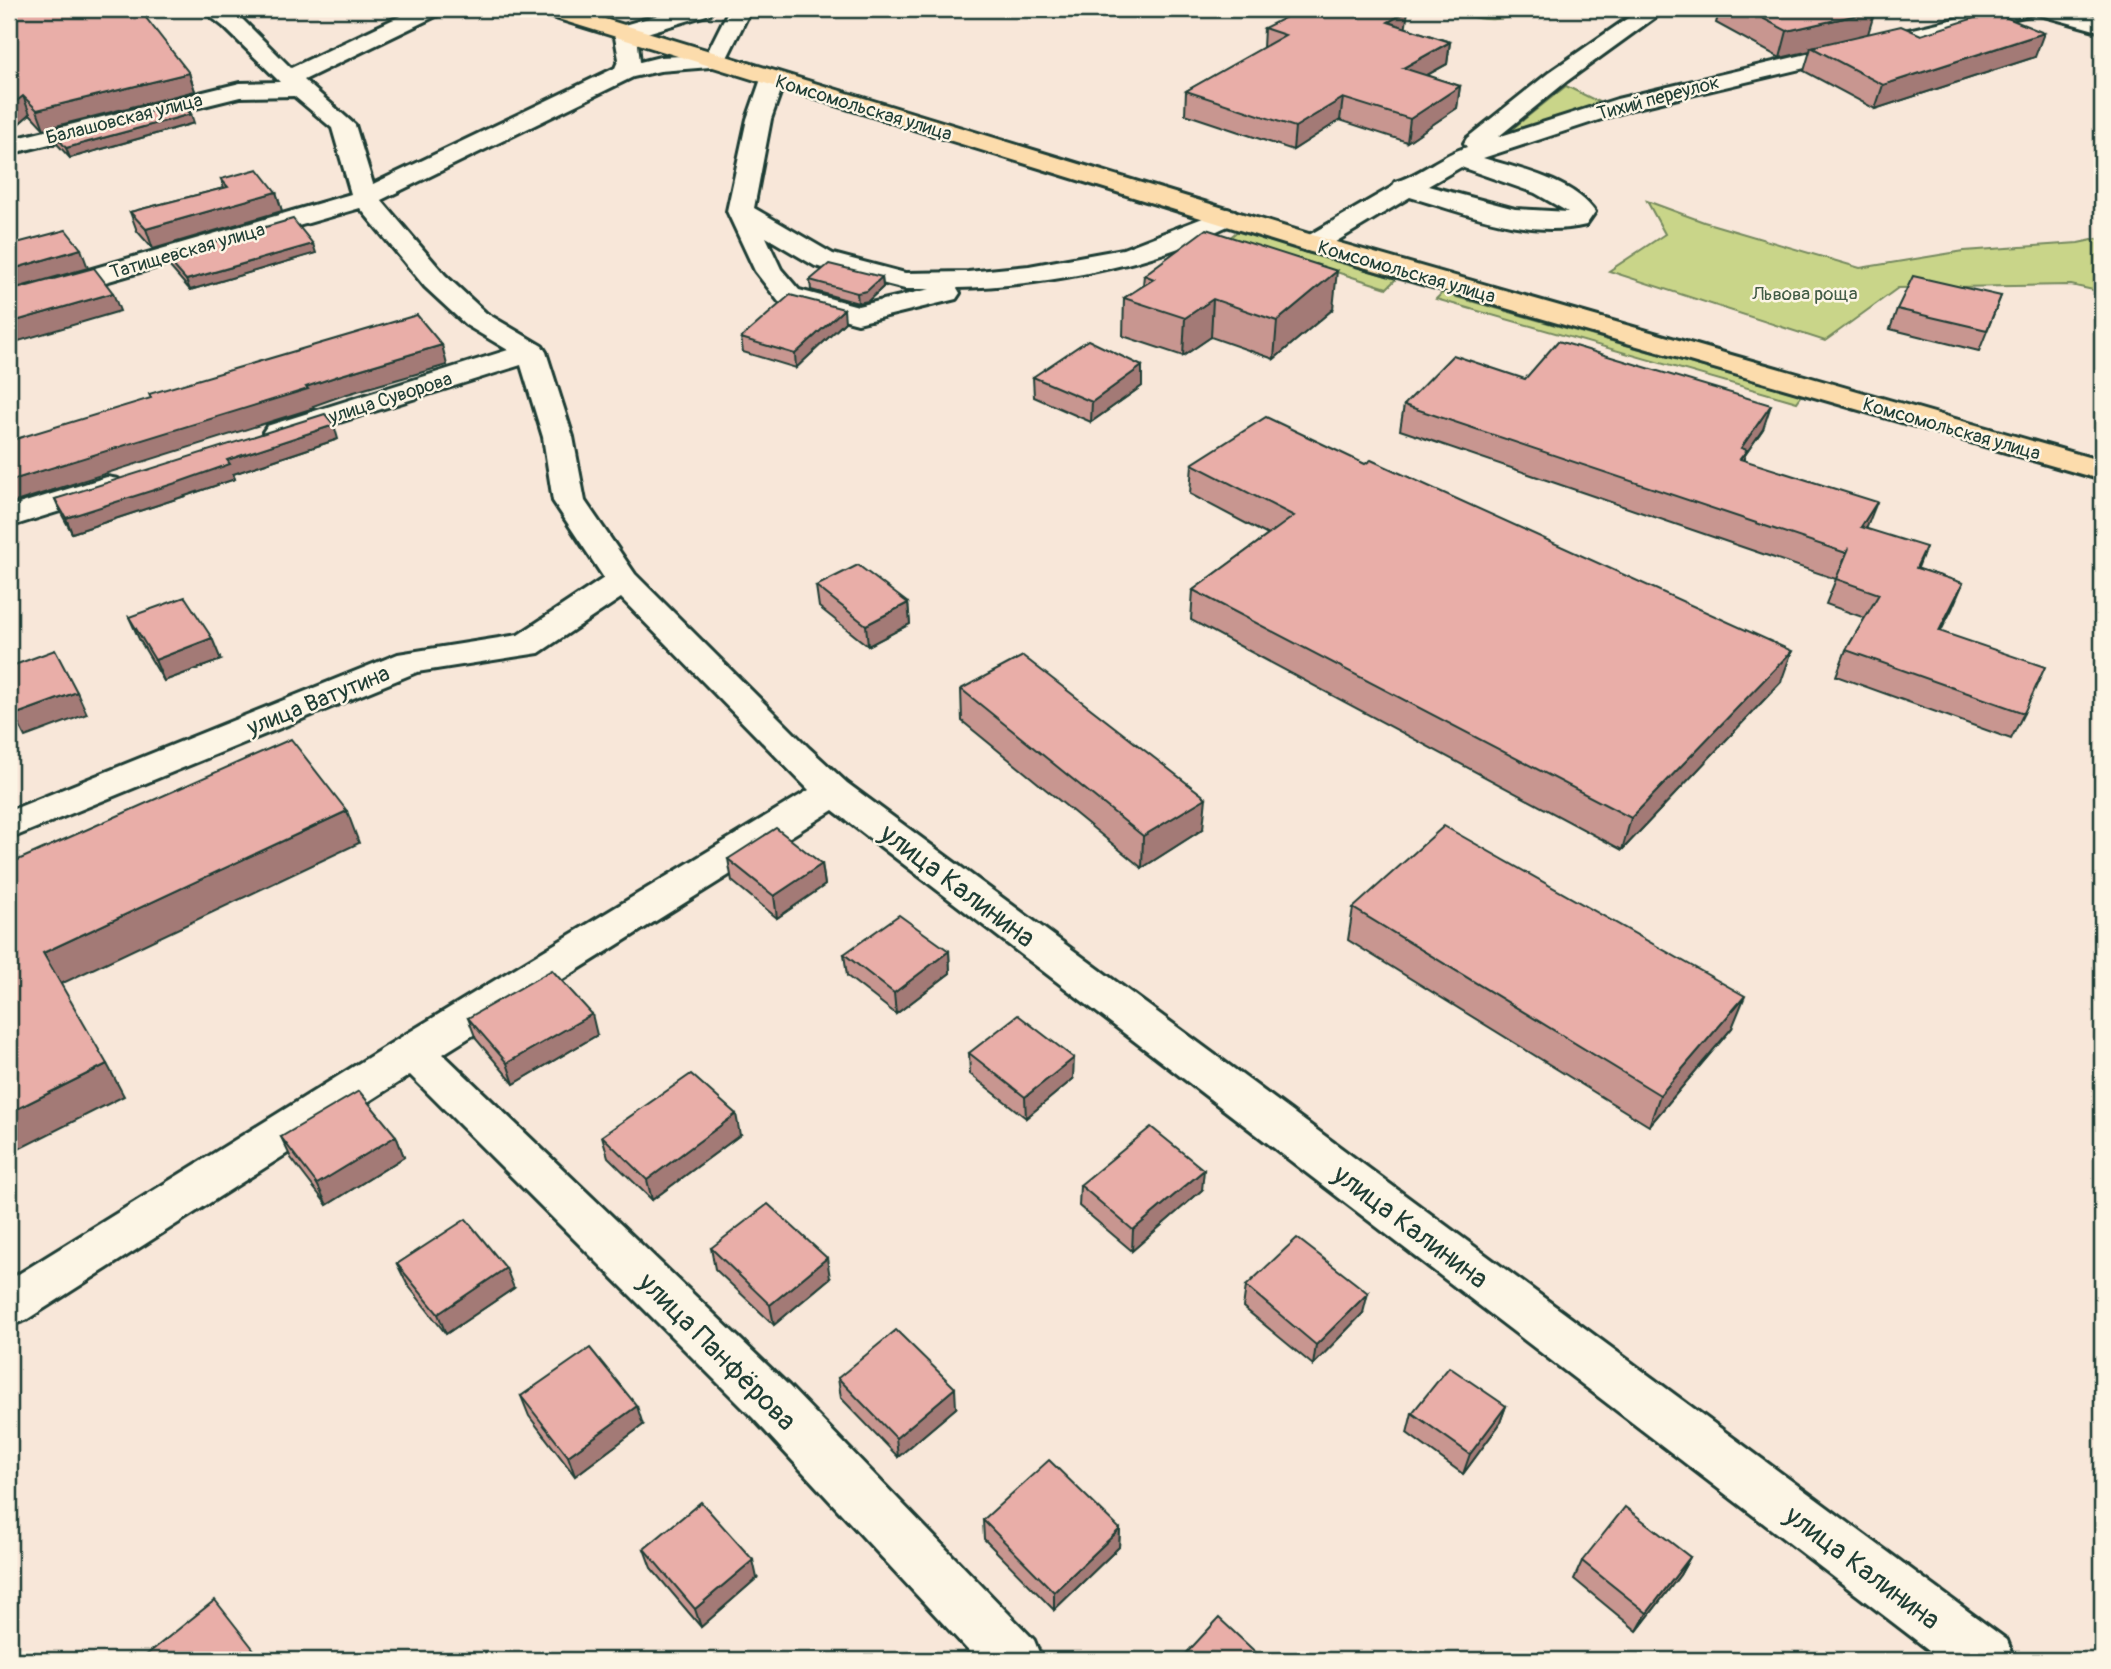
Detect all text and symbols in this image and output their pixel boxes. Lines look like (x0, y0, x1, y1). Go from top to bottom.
street label: Комсомольская улица (772, 70, 955, 146)
street label: Тихий переулок (1594, 70, 1722, 126)
street label: Балашовская улица (43, 88, 205, 150)
street label: Татищевская улица (107, 217, 268, 285)
street label: Комсомольская улица (1315, 235, 1498, 309)
park label: Львова роща (1751, 282, 1858, 306)
street label: улица Суворова (325, 367, 455, 429)
street label: Комсомольская улица (1860, 392, 2043, 466)
street label: улица Ватутина (242, 659, 394, 743)
street label: улица Калинина (872, 816, 1042, 956)
street label: улица Калинина (1325, 1157, 1495, 1297)
street label: улица Панфёрова (630, 1265, 803, 1439)
street label: улица Калинина (1777, 1498, 1947, 1638)

